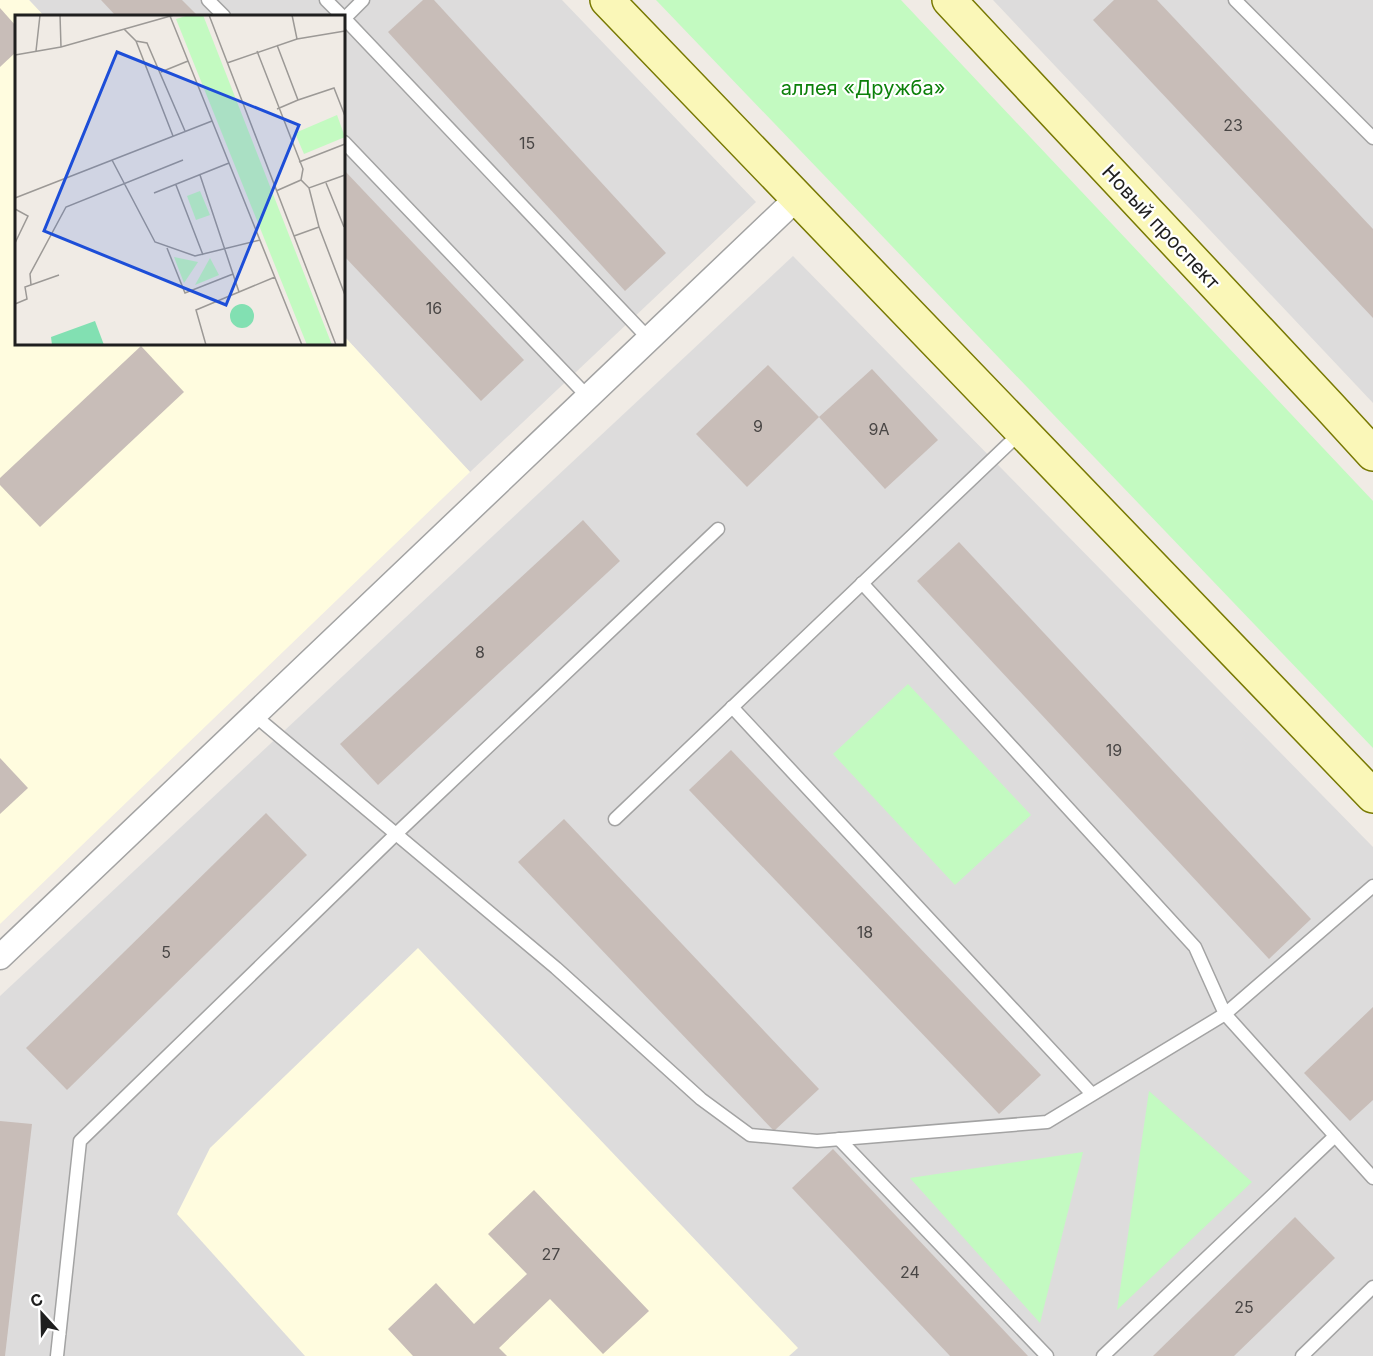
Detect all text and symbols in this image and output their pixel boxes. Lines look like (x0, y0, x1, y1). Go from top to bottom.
inset map (15, 15, 345, 345)
park label: аллея «Дружба» (781, 76, 945, 100)
house number: 23 (1223, 115, 1243, 135)
house number: 15 (519, 133, 535, 153)
street label: Новый проспект (1097, 160, 1225, 295)
house number: 16 (426, 298, 442, 318)
house number: 9 (753, 416, 763, 436)
house number: 9А (869, 419, 889, 439)
house number: 8 (475, 642, 485, 662)
house number: 19 (1106, 740, 1122, 760)
house number: 18 (857, 922, 873, 942)
house number: 5 (161, 942, 171, 962)
house number: 27 (542, 1244, 560, 1264)
house number: 24 (900, 1262, 920, 1282)
north arrow (12, 1284, 72, 1344)
text: С (27, 1289, 46, 1312)
house number: 25 (1234, 1297, 1254, 1317)

